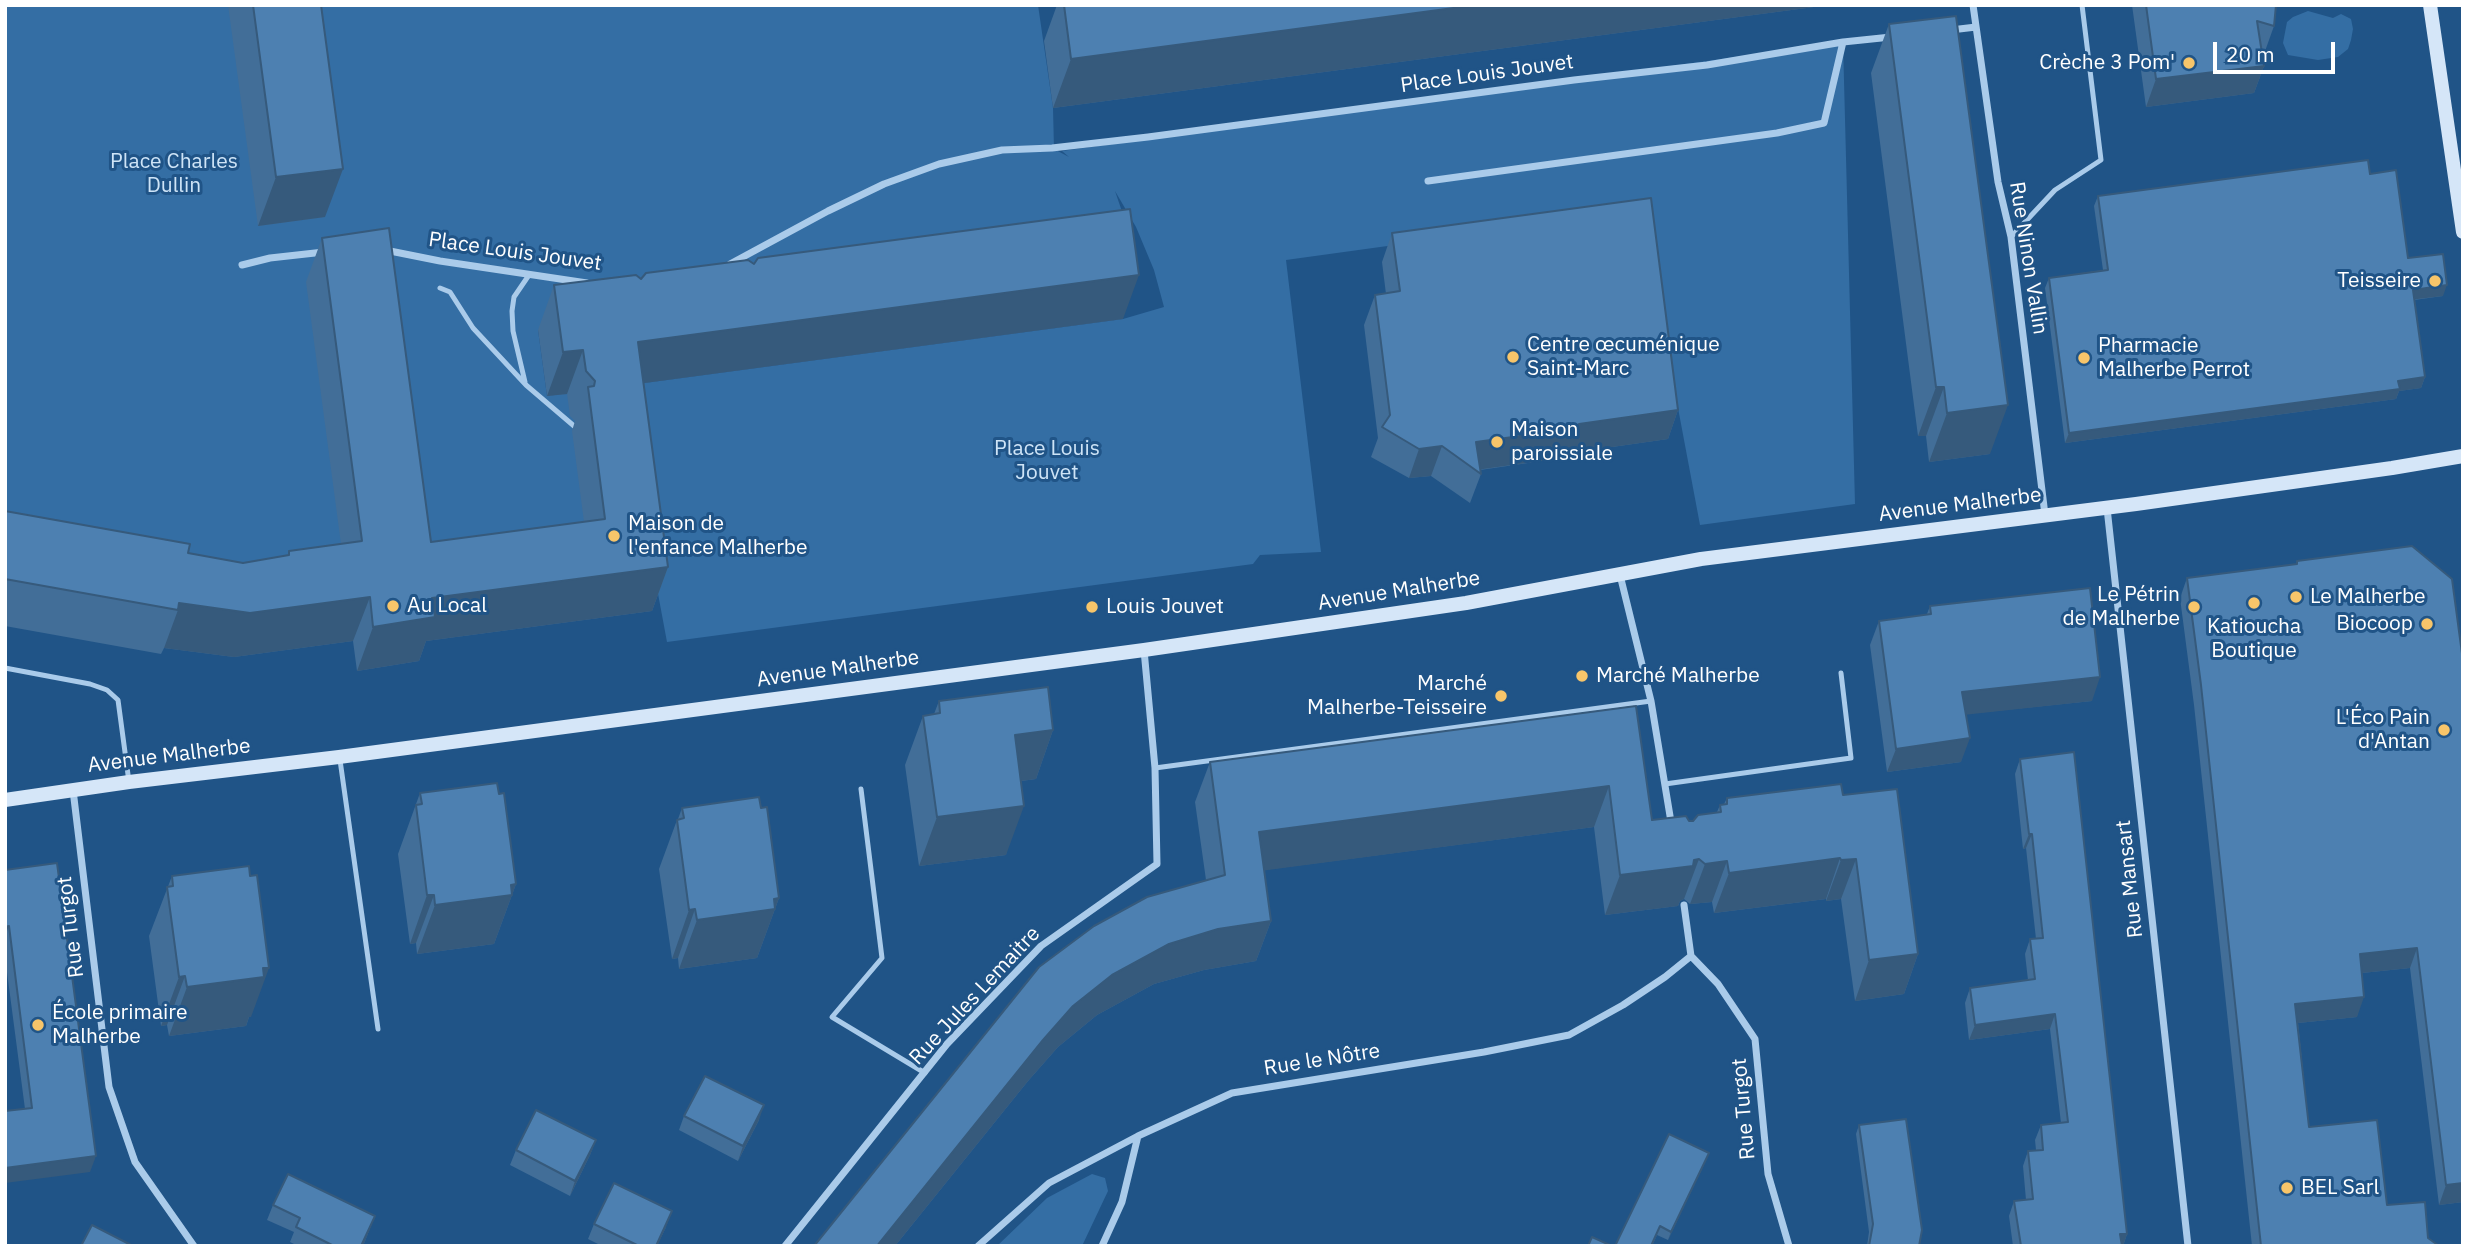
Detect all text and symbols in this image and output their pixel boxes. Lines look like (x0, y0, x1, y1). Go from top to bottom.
scale bar (2216, 28, 2338, 72)
text: 20 m (2226, 40, 2275, 68)
street label: Place Louis Jouvet (1399, 49, 1575, 99)
place label: Crèche 3 Pom' (2039, 50, 2175, 76)
marker: Crèche 3 Pom' (2181, 55, 2197, 71)
park label: Place Charles Dullin (110, 149, 238, 199)
street label: Rue Ninon Vallin (2003, 180, 2053, 336)
street label: Place Louis Jouvet (427, 227, 603, 277)
place label: Teisseire (2337, 268, 2421, 294)
marker: Teisseire (2427, 273, 2443, 289)
place label: Centre œcuménique Saint-Marc (1527, 332, 1720, 382)
place label: Pharmacie Malherbe Perrot (2098, 333, 2250, 383)
marker: Centre œcuménique Saint-Marc (1505, 349, 1521, 365)
marker: Pharmacie Malherbe Perrot (2076, 350, 2092, 366)
place label: Maison paroissiale (1511, 417, 1613, 467)
marker: Maison paroissiale (1489, 434, 1505, 450)
park label: Place Louis Jouvet (994, 436, 1100, 486)
street label: Avenue Malherbe (1877, 483, 2043, 527)
place label: Maison de l'enfance Malherbe (628, 511, 808, 561)
marker: Maison de l'enfance Malherbe (606, 528, 622, 544)
street label: Avenue Malherbe (1316, 566, 1482, 616)
place label: Le Pétrin de Malherbe (2062, 582, 2180, 632)
place label: Le Malherbe (2310, 584, 2426, 610)
marker: Le Malherbe (2288, 589, 2304, 605)
place label: Au Local (407, 593, 487, 619)
place label: Louis Jouvet (1106, 594, 1224, 620)
marker: Katioucha Boutique (2246, 595, 2262, 611)
marker: Au Local (385, 598, 401, 614)
marker: Louis Jouvet (1084, 599, 1100, 615)
marker: Le Pétrin de Malherbe (2186, 599, 2202, 615)
place label: Biocoop (2336, 611, 2413, 637)
place label: Katioucha Boutique (2207, 614, 2301, 664)
marker: Biocoop (2419, 616, 2435, 632)
street label: Avenue Malherbe (755, 645, 921, 693)
place label: Marché Malherbe (1596, 663, 1760, 689)
marker: Marché Malherbe (1574, 668, 1590, 684)
place label: Marché Malherbe-Teisseire (1307, 671, 1487, 721)
marker: Marché Malherbe-Teisseire (1493, 688, 1509, 704)
place label: L'Éco Pain d'Antan (2336, 705, 2430, 755)
marker: L'Éco Pain d'Antan (2436, 722, 2452, 738)
street label: Avenue Malherbe (86, 734, 252, 778)
street label: Rue Mansart (2111, 819, 2149, 939)
street label: Rue Turgot (52, 875, 90, 979)
street label: Rue Jules Lemaitre (904, 922, 1046, 1070)
place label: École primaire Malherbe (52, 1000, 187, 1050)
marker: École primaire Malherbe (30, 1017, 46, 1033)
street label: Rue le Nôtre (1262, 1038, 1382, 1082)
street label: Rue Turgot (1727, 1057, 1761, 1161)
place label: BEL Sarl (2301, 1175, 2379, 1201)
marker: BEL Sarl (2279, 1180, 2295, 1196)

